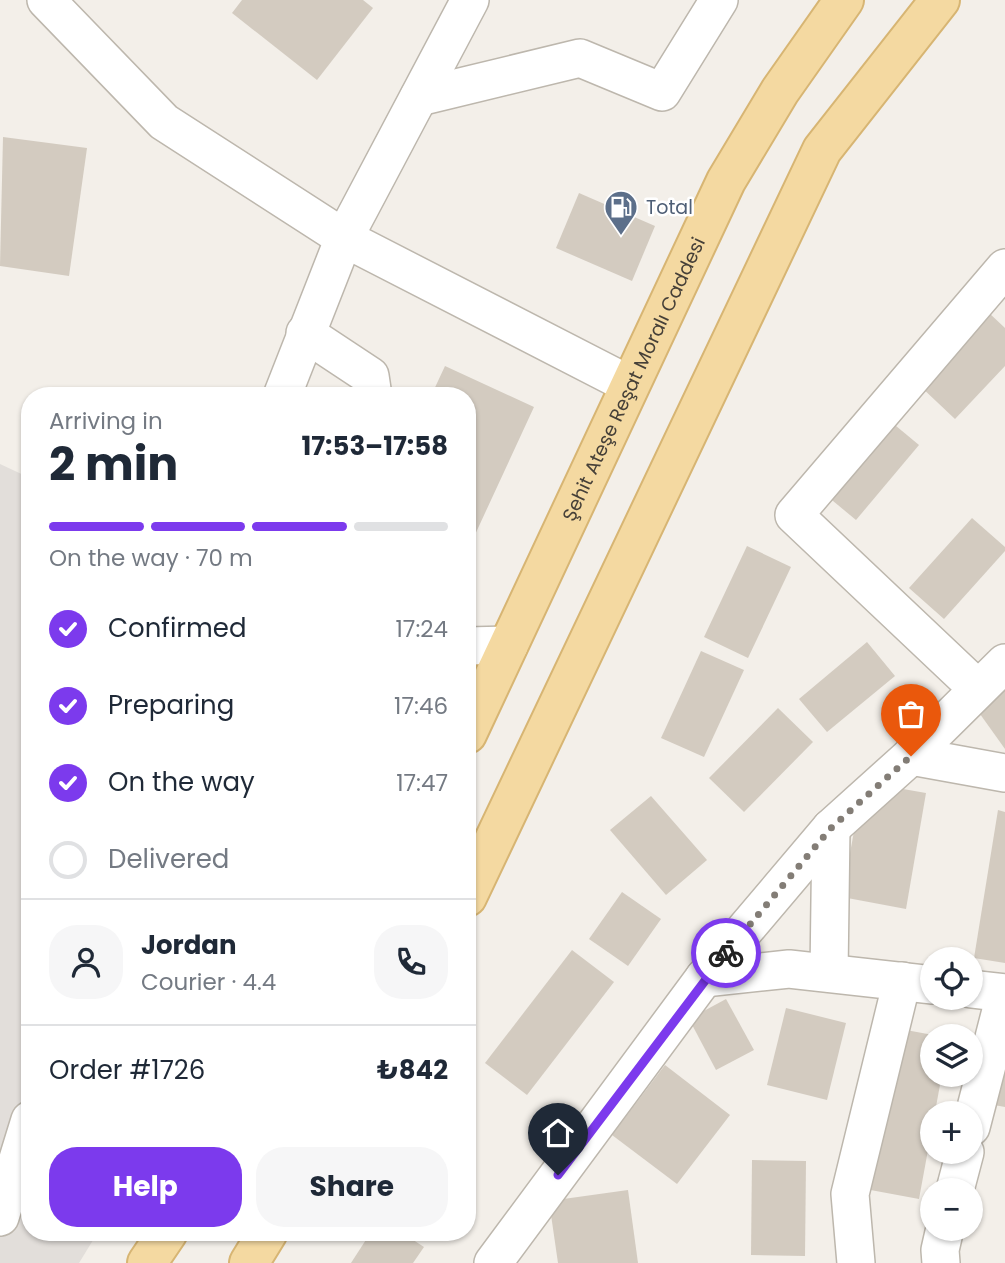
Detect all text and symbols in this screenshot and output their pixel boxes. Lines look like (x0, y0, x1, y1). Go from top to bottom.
fuel station icon: Total (602, 188, 640, 237)
place label: Total (646, 194, 693, 221)
street label: Şehit Ateşe Reşat Moralı Caddesi (556, 233, 712, 526)
text: Arriving in (49, 405, 163, 437)
text: 17:53–17:58 (301, 428, 448, 464)
text: 2 min (49, 432, 178, 496)
text: On the way · 70 m (49, 542, 253, 574)
icon: check (49, 610, 87, 648)
text: Confirmed (108, 610, 246, 646)
text: 17:24 (395, 613, 448, 645)
pin (881, 684, 941, 756)
icon: check (49, 687, 87, 725)
text: Preparing (108, 687, 234, 723)
text: 17:46 (394, 690, 448, 722)
icon: bag (892, 695, 930, 733)
icon: check (49, 764, 87, 802)
text: On the way (108, 764, 255, 800)
text: 17:47 (396, 767, 448, 799)
text: Delivered (108, 841, 229, 877)
courier (691, 918, 761, 988)
button: person (49, 925, 123, 999)
button: phone (374, 925, 448, 999)
text: Jordan (141, 927, 237, 963)
icon: bike (707, 934, 745, 972)
map controls (920, 947, 983, 1241)
button: locate (920, 947, 983, 1010)
text: Courier · 4.4 (141, 966, 276, 998)
button: layers (920, 1024, 983, 1087)
text: Order #1726 (49, 1052, 205, 1088)
text: ₺842 (377, 1052, 448, 1088)
button: + (920, 1101, 983, 1164)
pin (528, 1103, 588, 1175)
icon: home (539, 1114, 577, 1152)
button: Help (49, 1147, 242, 1227)
button: Share (256, 1147, 448, 1227)
button: − (920, 1178, 983, 1241)

